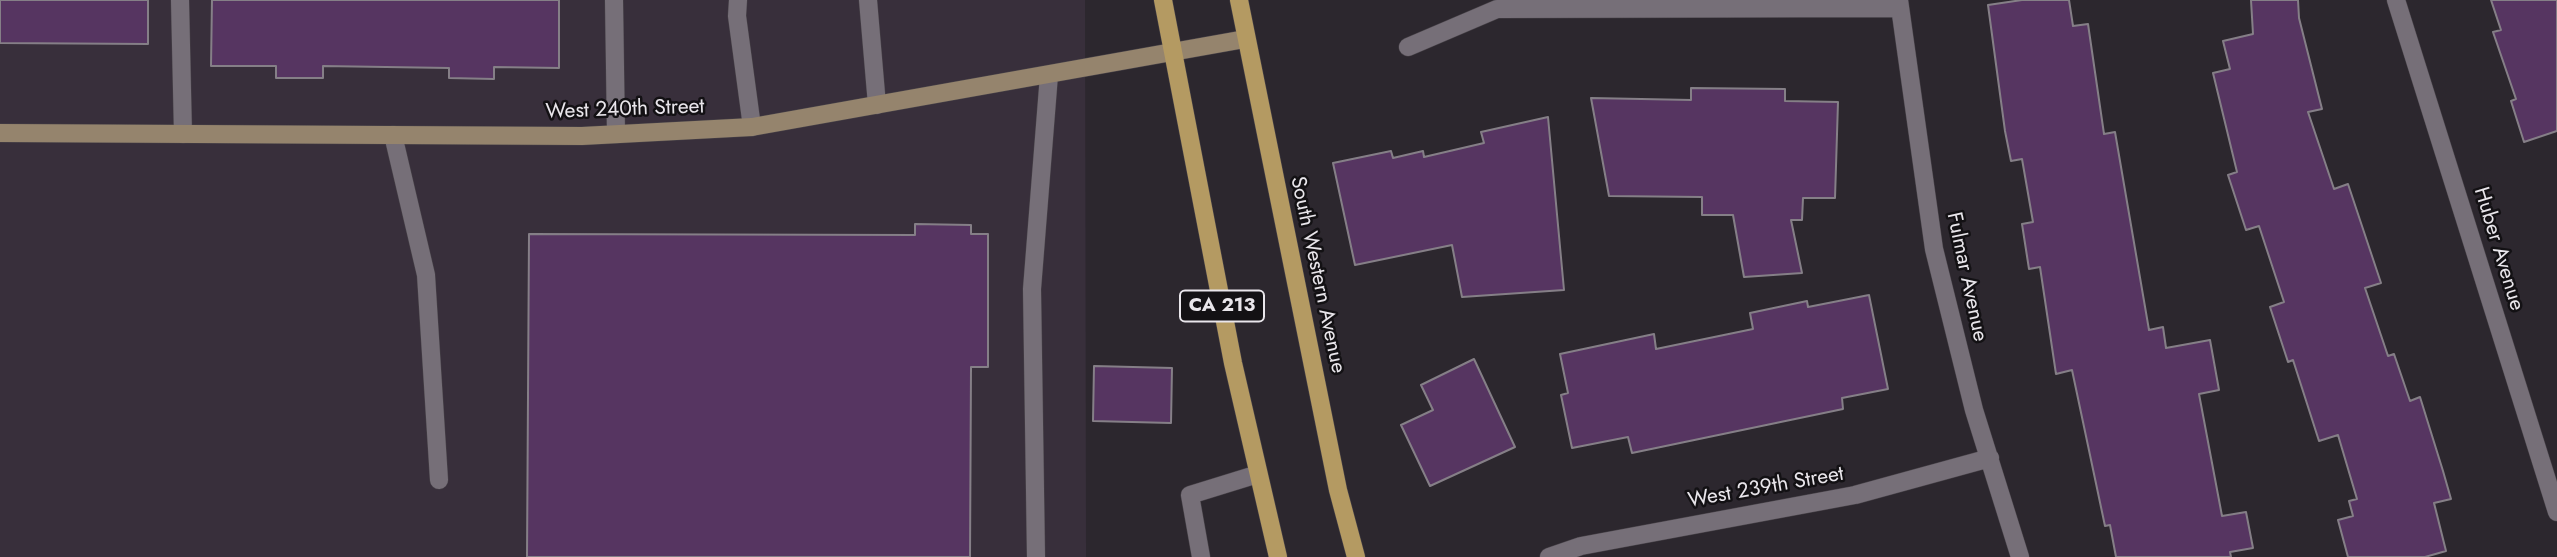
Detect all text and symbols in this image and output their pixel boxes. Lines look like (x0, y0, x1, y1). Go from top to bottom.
street label: West 240th Street (545, 95, 705, 125)
street label: South Western Avenue (1284, 174, 1350, 376)
street label: Huber Avenue (2467, 184, 2529, 314)
street label: Fulmar Avenue (1940, 210, 1992, 344)
road number: CA 213 (1180, 290, 1264, 322)
street label: West 239th Street (1686, 462, 1846, 514)

